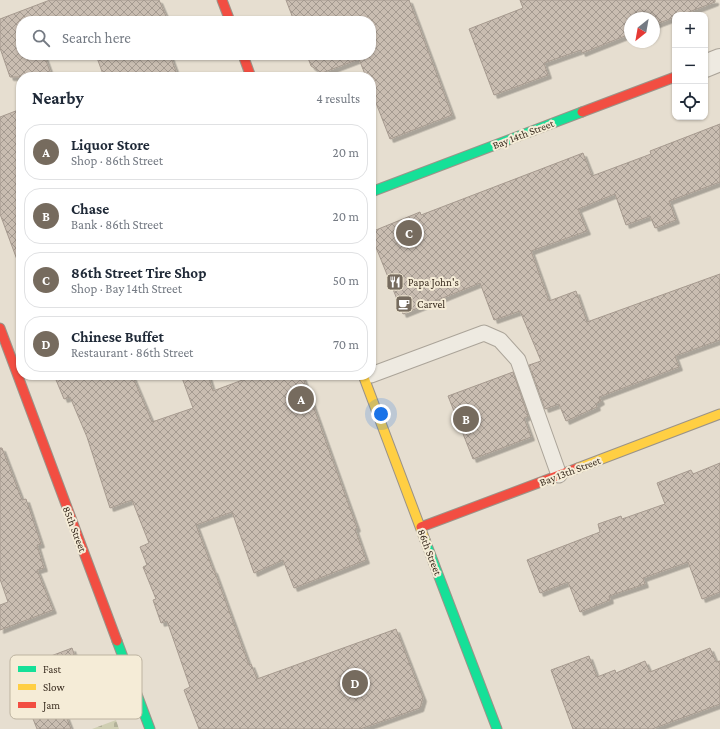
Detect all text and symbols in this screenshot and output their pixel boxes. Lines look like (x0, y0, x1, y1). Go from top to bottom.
north arrow (624, 12, 660, 48)
map controls (672, 12, 708, 120)
button: + (672, 12, 708, 48)
search box (16, 16, 376, 60)
icon: search (30, 27, 52, 49)
text: Search here (62, 30, 131, 46)
button: − (672, 48, 708, 84)
button: locate (672, 84, 708, 120)
text: Nearby (32, 89, 84, 108)
text: 4 results (316, 91, 360, 106)
street label: Bay 14th Street (491, 117, 556, 152)
text: Liquor Store (71, 137, 150, 153)
text: A (42, 145, 50, 160)
text: 20 m (333, 145, 359, 160)
text: Shop · 86th Street (71, 153, 163, 168)
text: Chase (71, 201, 109, 217)
text: B (42, 209, 50, 224)
text: 20 m (333, 209, 359, 224)
text: Bank · 86th Street (71, 217, 163, 232)
pin: C (396, 218, 422, 248)
text: 86th Street Tire Shop (71, 265, 206, 281)
restaurant icon: Papa John's (385, 272, 405, 292)
text: C (42, 273, 50, 288)
text: 50 m (333, 273, 359, 288)
place label: Papa John's (408, 276, 459, 289)
text: Shop · Bay 14th Street (71, 281, 182, 296)
cafe icon: Carvel (394, 294, 414, 314)
place label: Carvel (417, 298, 445, 310)
text: Chinese Buffet (71, 329, 164, 345)
text: D (42, 337, 50, 352)
text: 70 m (333, 337, 359, 352)
text: Restaurant · 86th Street (71, 345, 193, 360)
pin: A (288, 384, 314, 414)
your location (371, 404, 391, 424)
pin: B (453, 404, 479, 434)
street label: Bay 13th Street (538, 454, 603, 489)
street label: 85th Street (61, 504, 89, 554)
street label: 86th Street (416, 527, 444, 577)
legend (10, 655, 142, 719)
text: Fast (43, 663, 62, 675)
pin: D (342, 668, 368, 698)
text: Slow (43, 681, 65, 693)
text: Jam (42, 699, 60, 712)

